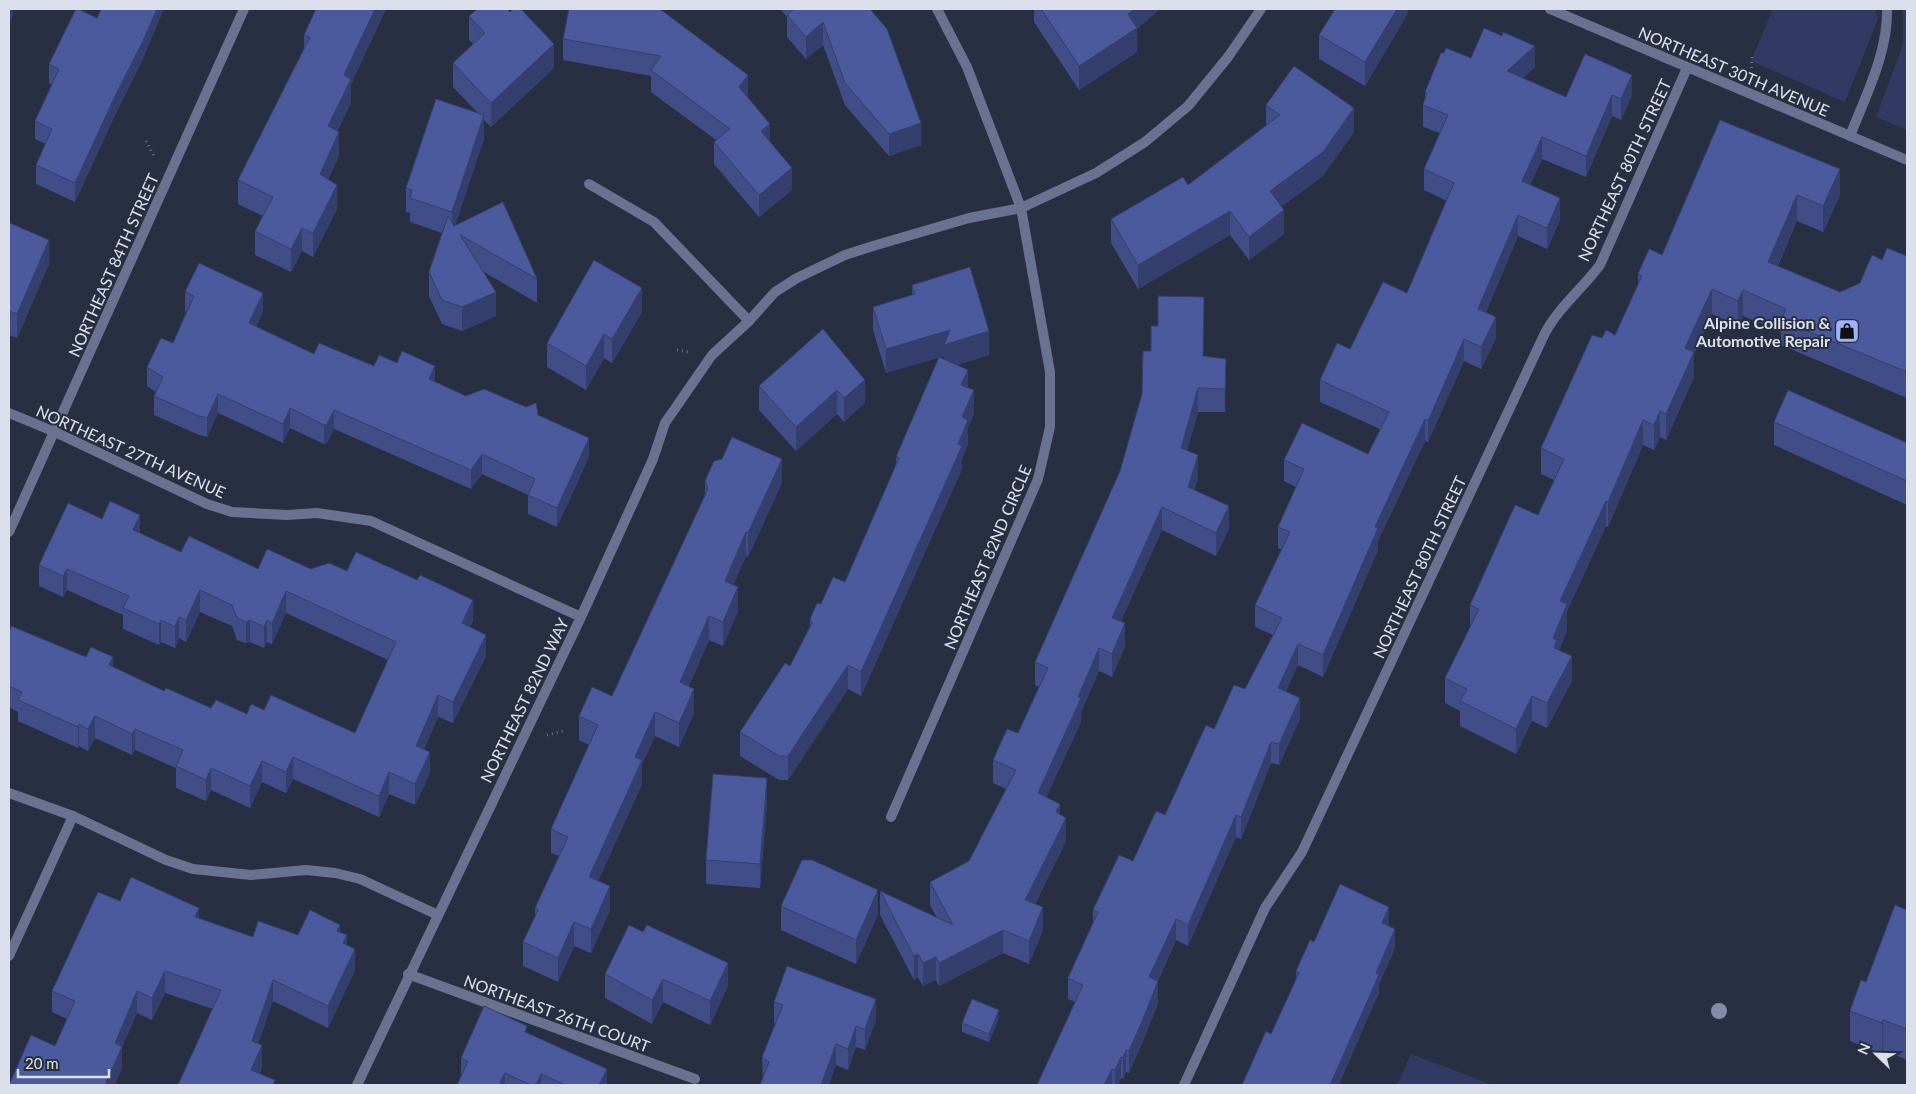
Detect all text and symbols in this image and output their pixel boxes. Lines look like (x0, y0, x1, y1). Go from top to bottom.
street label: NORTHEAST 30TH AVENUE (1636, 22, 1832, 120)
street label: NORTHEAST 80TH STREET (1573, 76, 1675, 264)
street label: NORTHEAST 84TH STREET (64, 170, 162, 360)
place label: Alpine Collision & Automotive Repair (1695, 313, 1830, 350)
shop icon: Alpine Collision & Automotive Repair (1834, 318, 1860, 344)
street label: NORTHEAST 27TH AVENUE (33, 401, 229, 501)
street label: NORTHEAST 82ND CIRCLE (939, 462, 1035, 652)
street label: NORTHEAST 80TH STREET (1368, 473, 1470, 661)
street label: NORTHEAST 82ND WAY (476, 615, 572, 785)
street label: NORTHEAST 26TH COURT (461, 970, 653, 1056)
north arrow (1851, 1029, 1901, 1079)
text: N (1854, 1040, 1874, 1057)
scale bar (18, 1046, 109, 1078)
text: 20 m (25, 1054, 59, 1072)

